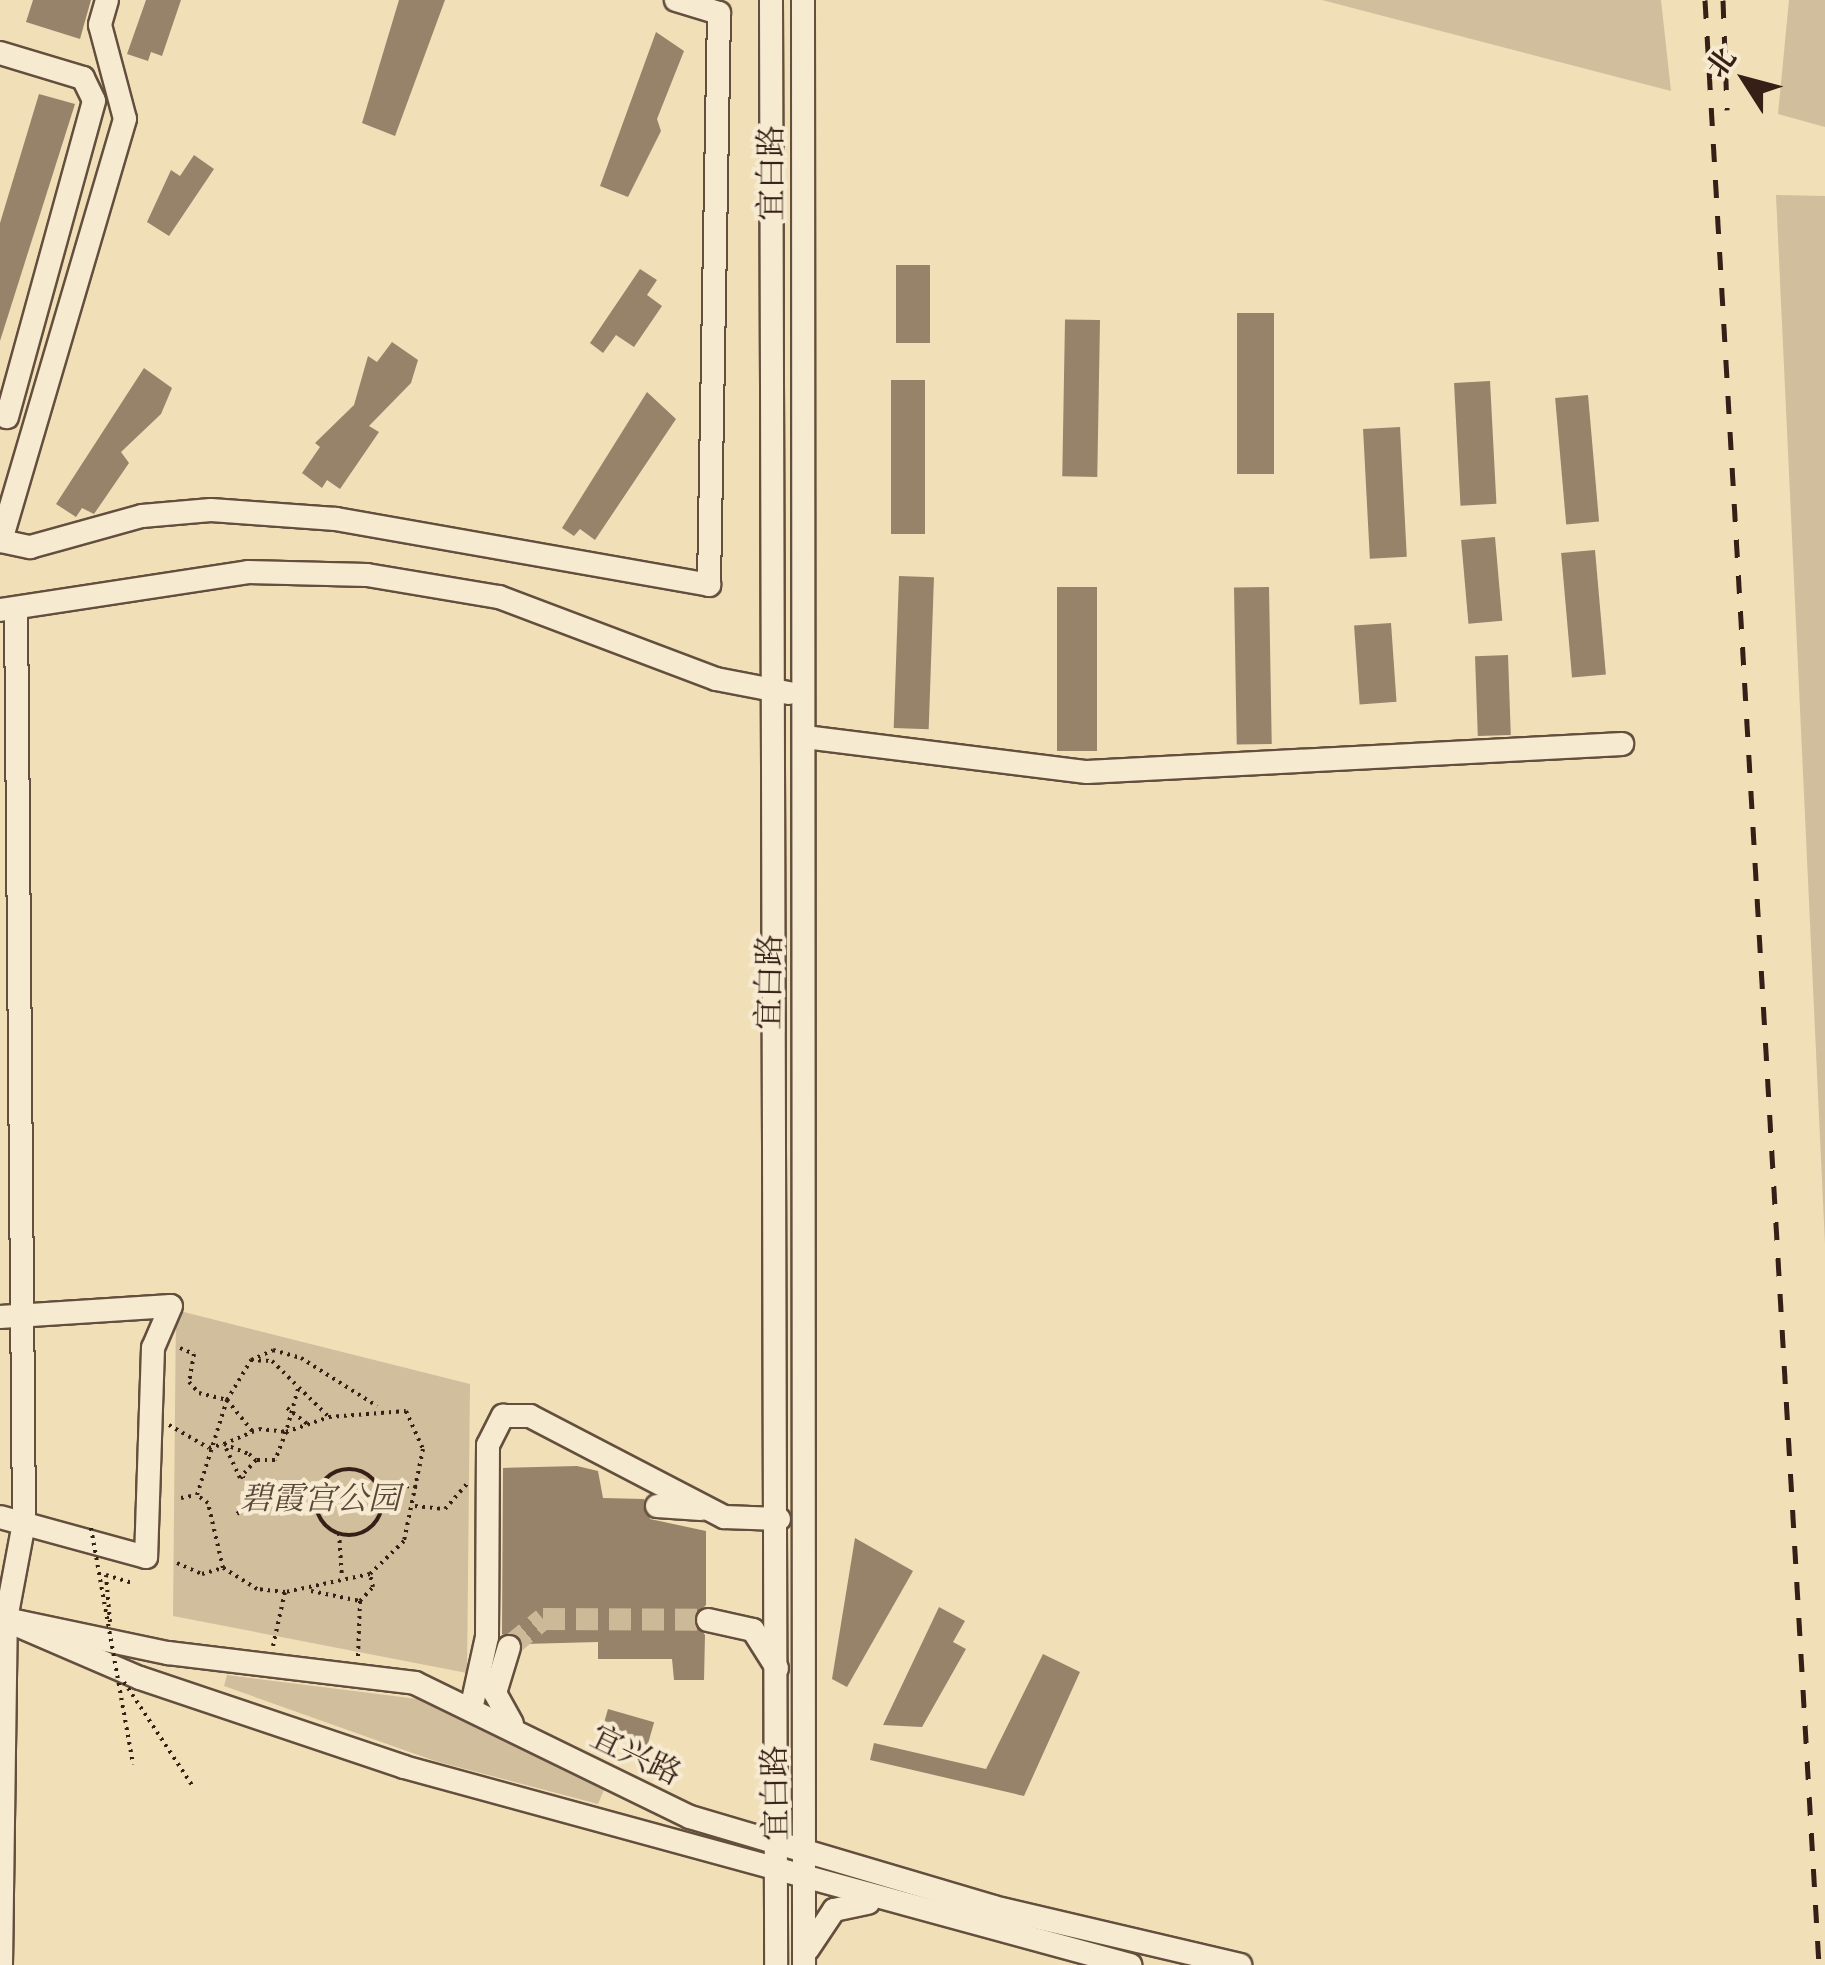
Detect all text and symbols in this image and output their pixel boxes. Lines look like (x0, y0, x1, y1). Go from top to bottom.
north arrow (1695, 30, 1795, 130)
text: 北 (1696, 39, 1745, 85)
street label: 宜白路 (752, 125, 790, 221)
street label: 宜白路 (749, 934, 789, 1030)
park label: 碧霞宫公园 (240, 1479, 400, 1517)
street label: 宜兴路 (584, 1717, 688, 1793)
street label: 宜白路 (755, 1745, 795, 1841)

